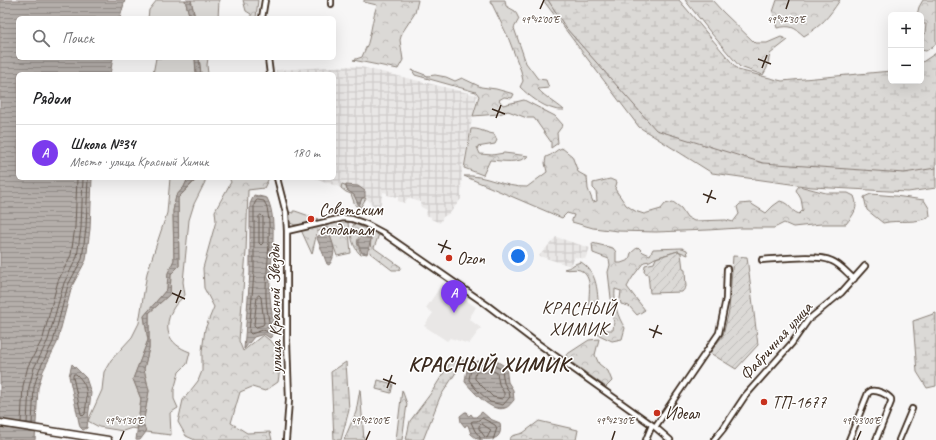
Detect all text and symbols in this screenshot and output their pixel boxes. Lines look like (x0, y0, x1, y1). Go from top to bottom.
map controls (888, 12, 924, 84)
button: + (888, 12, 924, 48)
text: 49°42'00"E (521, 13, 561, 26)
text: 49°42'30"E (767, 13, 807, 26)
search box (16, 16, 336, 60)
icon: search (30, 27, 52, 49)
text: Поиск (62, 29, 94, 48)
button: − (888, 48, 924, 84)
text: Рядом (32, 88, 70, 109)
text: Школа №34 (70, 135, 135, 154)
text: A (42, 145, 48, 161)
text: 180 m (292, 145, 320, 161)
text: Место · улица Красный Химик (70, 154, 208, 170)
place label: Советским солдатам (319, 199, 384, 240)
marker: Советским солдатам (306, 214, 316, 224)
street label: улица Красной Звезды (263, 242, 288, 375)
your location (508, 246, 528, 266)
place label: Ozon (457, 248, 485, 269)
marker: Ozon (444, 253, 454, 263)
pin: A (441, 280, 467, 313)
street label: Фабричная улица (735, 296, 818, 385)
district label: КРАСНЫЙ ХИМИК (542, 297, 618, 340)
district label: КРАСНЫЙ ХИМИК (408, 351, 573, 377)
place label: ТП-1677 (772, 392, 827, 413)
marker: ТП-1677 (759, 397, 769, 407)
place label: Идеал (665, 403, 700, 424)
marker: Идеал (652, 408, 662, 418)
text: 49°41'30"E (105, 414, 145, 427)
text: 49°42'00"E (351, 414, 391, 427)
text: 49°42'30"E (596, 414, 636, 427)
text: 49°43'00"E (842, 414, 882, 427)

